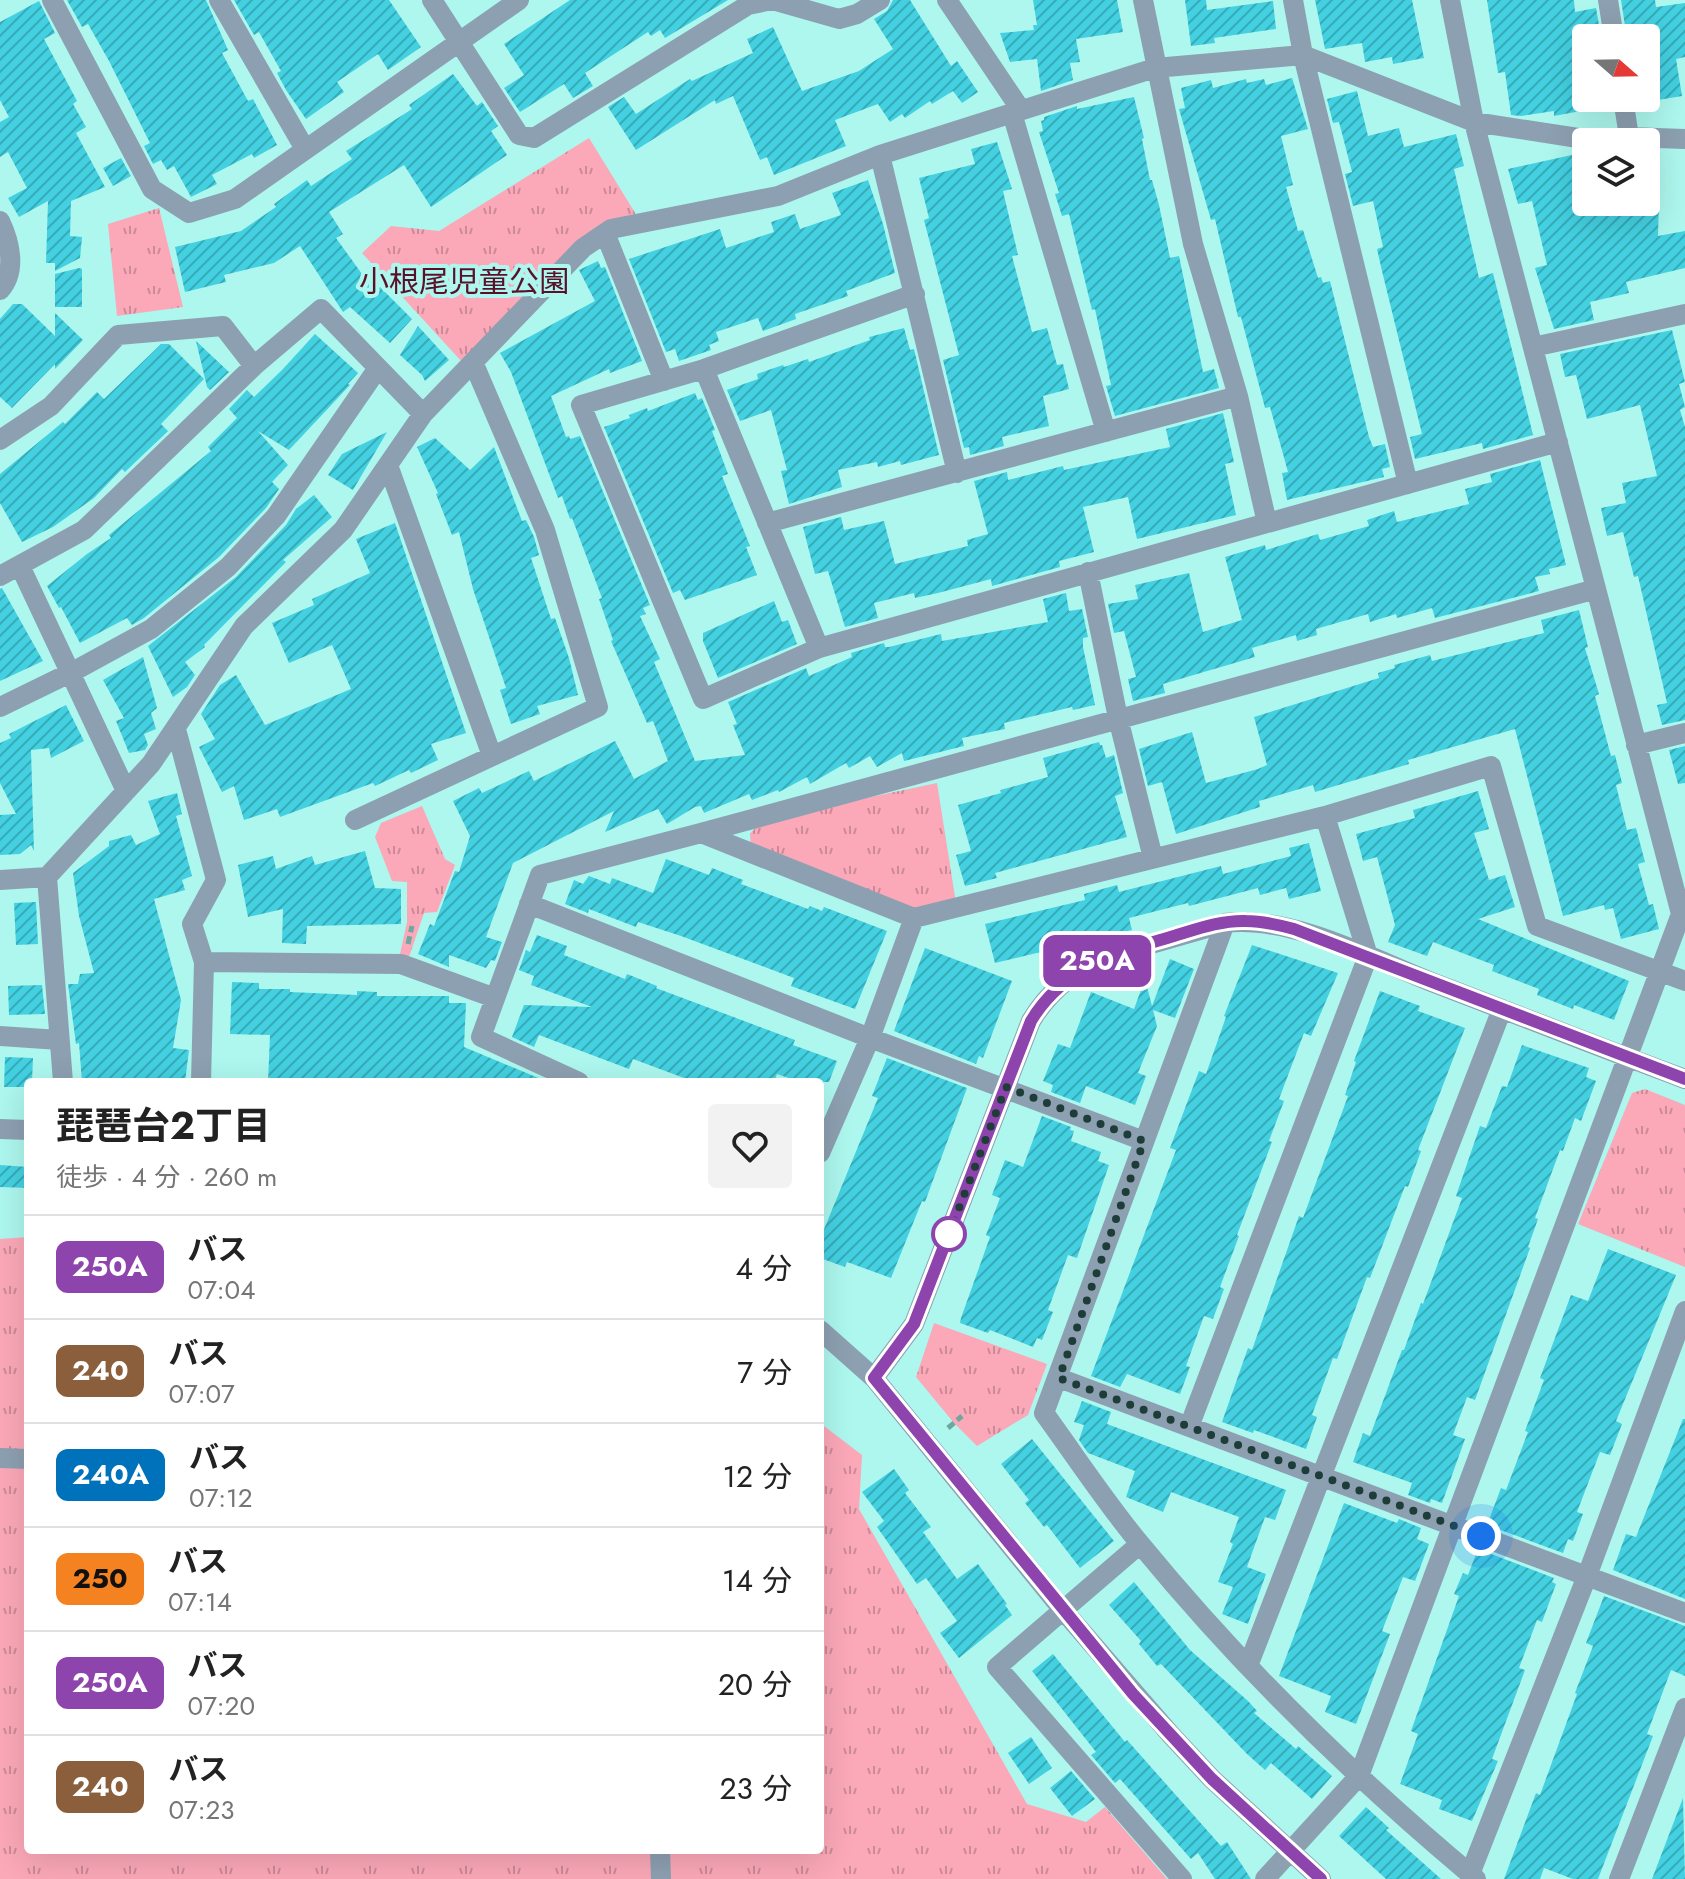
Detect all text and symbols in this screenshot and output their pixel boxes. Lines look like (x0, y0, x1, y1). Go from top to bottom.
north arrow (1572, 24, 1660, 112)
map controls (1572, 24, 1660, 216)
button: layers (1572, 128, 1660, 216)
park label: 小根尾児童公園 (359, 260, 569, 303)
line badge: 250A (1041, 935, 1153, 987)
text: 250A (1059, 940, 1135, 981)
text: 琵琶台2丁目 (56, 1098, 271, 1153)
button: heart (708, 1104, 792, 1188)
text: 徒歩 · 4 分 · 260 m (56, 1158, 277, 1196)
unlabelled marker (932, 1217, 966, 1251)
text: バス (188, 1228, 248, 1271)
text: 250A (72, 1246, 148, 1287)
text: 4 分 (736, 1247, 792, 1290)
text: 07:04 (188, 1271, 255, 1309)
text: バス (168, 1332, 228, 1375)
text: 240 (72, 1350, 128, 1391)
text: 7 分 (737, 1351, 792, 1394)
text: 07:07 (168, 1375, 235, 1413)
text: バス (189, 1436, 249, 1479)
text: 240A (72, 1454, 149, 1495)
text: 12 分 (722, 1455, 792, 1498)
text: 07:12 (189, 1479, 253, 1517)
your location (1461, 1516, 1501, 1556)
text: バス (168, 1540, 228, 1583)
text: 250 (73, 1558, 127, 1599)
text: 14 分 (722, 1559, 792, 1602)
text: 07:14 (168, 1583, 232, 1621)
text: バス (188, 1644, 248, 1687)
text: 250A (72, 1662, 148, 1703)
text: 20 分 (718, 1663, 792, 1706)
text: 07:20 (188, 1687, 255, 1725)
text: バス (168, 1748, 228, 1791)
text: 240 (72, 1766, 128, 1807)
text: 23 分 (720, 1767, 792, 1810)
text: 07:23 (168, 1791, 235, 1829)

